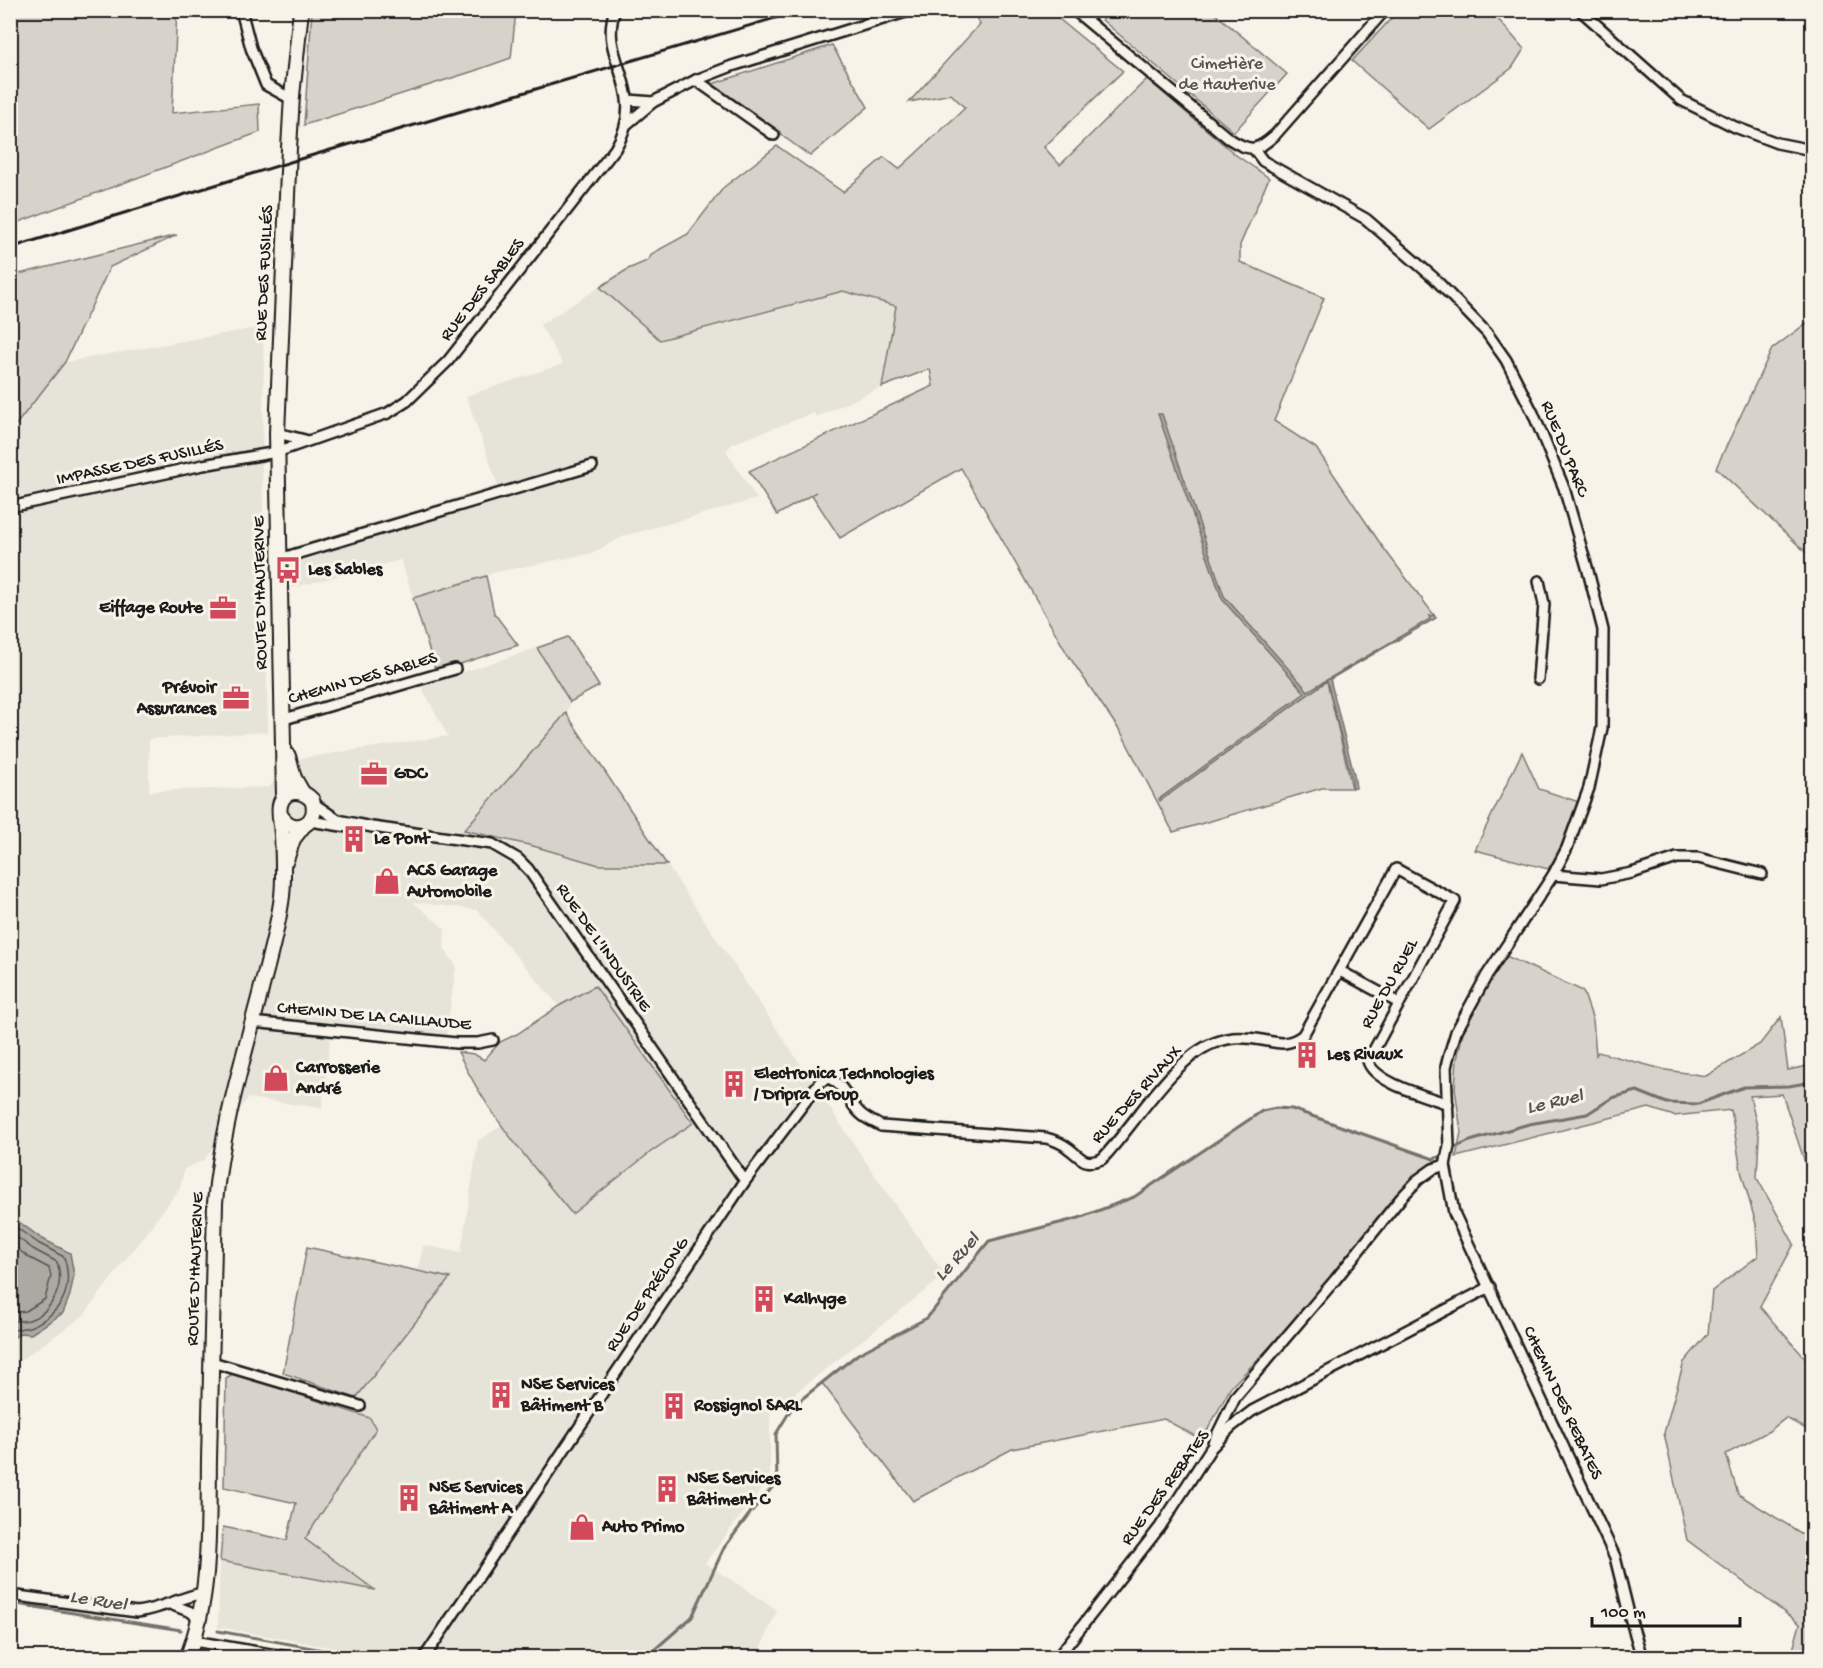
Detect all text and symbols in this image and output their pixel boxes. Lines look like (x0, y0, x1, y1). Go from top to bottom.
park label: Cimetière de Hauterive (1179, 54, 1276, 96)
street label: RUE DES FUSILLÉS (251, 204, 279, 341)
street label: RUE DES SABLES (436, 234, 530, 346)
street label: RUE DU PARC (1535, 398, 1593, 501)
street label: IMPASSE DES FUSILLÉS (55, 435, 226, 491)
street label: ROUTE D'HAUTERIVE (249, 515, 273, 670)
bus stop icon: Les Sables (273, 555, 303, 585)
place label: Les Sables (308, 560, 384, 581)
office icon: Eiffage Route (208, 593, 238, 623)
place label: Eiffage Route (99, 598, 204, 619)
street label: CHEMIN DES SABLES (286, 648, 441, 710)
place label: Prévoir Assurances (136, 678, 219, 720)
office icon: Prévoir Assurances (221, 683, 251, 713)
office icon: GDC (359, 759, 389, 789)
place label: GDC (394, 764, 429, 785)
building icon: Le Pont (339, 824, 369, 854)
place label: Le Pont (374, 829, 431, 850)
place label: ACS Garage Automobile (406, 861, 498, 903)
shop icon: ACS Garage Automobile (372, 866, 402, 896)
street label: RUE DE L'INDUSTRIE (551, 880, 656, 1017)
street label: RUE DU RUEL (1357, 934, 1424, 1033)
street label: CHEMIN DE LA CAILLAUDE (276, 998, 473, 1036)
street label: RUE DES RIVAUX (1087, 1040, 1188, 1149)
building icon: Les Rivaux (1292, 1040, 1322, 1070)
place label: Les Rivaux (1327, 1045, 1403, 1066)
place label: Carrosserie André (295, 1058, 381, 1100)
shop icon: Carrosserie André (261, 1063, 291, 1093)
place label: Electronica Technologies / Dripra Group (753, 1064, 935, 1106)
building icon: Electronica Technologies / Dripra Group (719, 1069, 749, 1099)
water label: Le Ruel (1525, 1085, 1587, 1121)
street label: ROUTE D'HAUTERIVE (183, 1191, 209, 1346)
water label: Le Ruel (930, 1228, 987, 1287)
street label: RUE DE PRÉLONG (602, 1233, 694, 1356)
building icon: Kalhyge (749, 1284, 779, 1314)
place label: Kalhyge (783, 1289, 847, 1310)
street label: CHEMIN DES REBATES (1517, 1323, 1607, 1484)
place label: NSE Services Bâtiment B (520, 1375, 616, 1417)
building icon: NSE Services Bâtiment B (486, 1380, 516, 1410)
building icon: Rossignol SARL (659, 1391, 689, 1421)
place label: Rossignol SARL (693, 1396, 803, 1417)
street label: RUE DES REBATES (1117, 1426, 1215, 1550)
place label: NSE Services Bâtiment C (686, 1469, 782, 1511)
building icon: NSE Services Bâtiment C (652, 1474, 682, 1504)
place label: NSE Services Bâtiment A (428, 1478, 524, 1520)
building icon: NSE Services Bâtiment A (394, 1483, 424, 1513)
shop icon: Auto Primo (567, 1512, 597, 1542)
place label: Auto Primo (601, 1517, 685, 1538)
water label: Le Ruel (68, 1586, 130, 1618)
scale bar (1592, 1590, 1740, 1628)
text: 100 m (1600, 1603, 1646, 1624)

